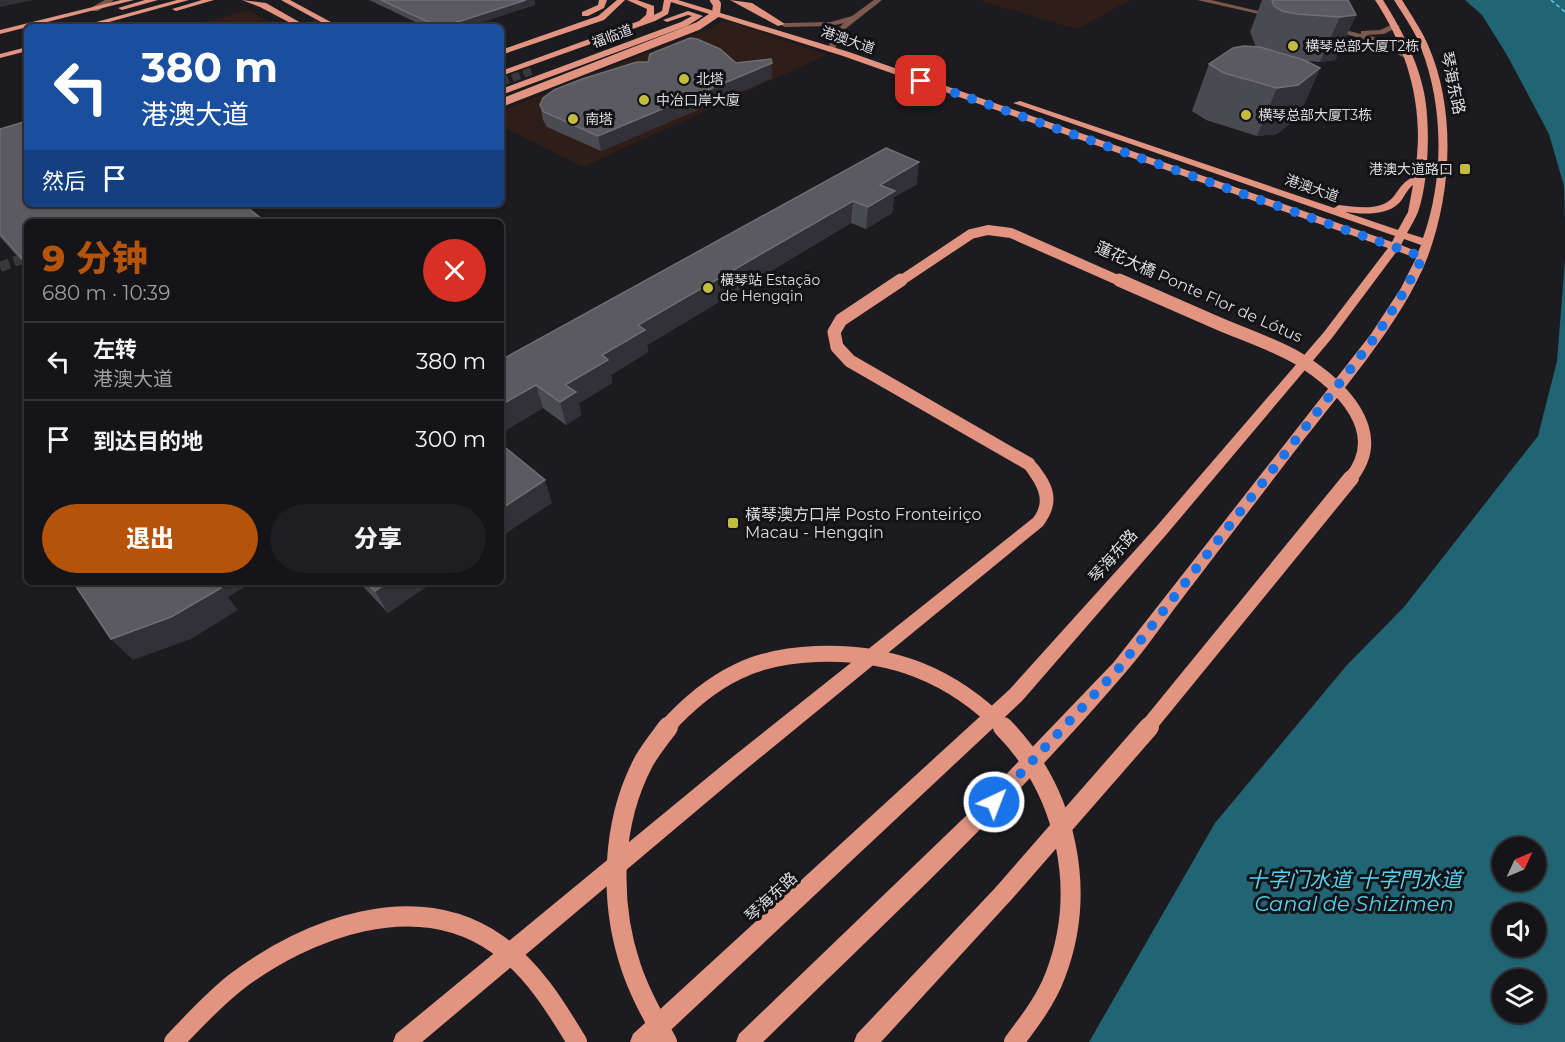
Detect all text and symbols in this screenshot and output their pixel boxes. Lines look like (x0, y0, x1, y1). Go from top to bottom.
street label: 福临道 (589, 20, 635, 52)
street label: 港澳大道 (819, 22, 877, 58)
place label: 横琴总部大厦T2栋 (1305, 37, 1419, 55)
marker: 横琴总部大厦T2栋 (1286, 39, 1300, 53)
text: 380 m (141, 41, 278, 93)
icon: left (42, 48, 120, 126)
street label: 琴海东路 (1437, 50, 1469, 116)
pin (895, 55, 946, 106)
icon: arrive (904, 64, 937, 97)
place label: 北塔 (696, 70, 724, 88)
marker: 北塔 (677, 72, 691, 86)
place label: 中冶口岸大廈 (656, 91, 740, 109)
marker: 中冶口岸大廈 (637, 93, 651, 107)
text: 港澳大道 (141, 98, 249, 131)
place label: 横琴总部大厦T3栋 (1258, 106, 1372, 124)
marker: 横琴总部大厦T3栋 (1239, 108, 1253, 122)
place label: 南塔 (585, 110, 613, 128)
marker: 南塔 (566, 112, 580, 126)
place label: 港澳大道路口 (1369, 160, 1453, 178)
icon: arrive (98, 162, 131, 195)
marker: 港澳大道路口 (1458, 162, 1472, 176)
text: 然后 (42, 168, 86, 195)
street label: 港澳大道 (1283, 170, 1341, 206)
text: 9 分钟 (42, 236, 148, 280)
street label: 蓮花大橋 Ponte Flor de Lótus (1093, 238, 1306, 346)
button: close (423, 239, 486, 302)
place label: 橫琴站 Estação de Hengqin (720, 271, 821, 305)
text: 680 m · 10:39 (42, 281, 170, 305)
marker: 橫琴站 Estação de Hengqin (701, 281, 715, 295)
text: 左转 (93, 336, 137, 363)
icon: left (42, 345, 75, 378)
text: 380 m (416, 348, 486, 375)
text: 港澳大道 (93, 367, 173, 391)
icon: arrive (42, 423, 75, 456)
text: 300 m (415, 426, 486, 453)
text: 到达目的地 (93, 428, 203, 455)
button: 退出 (42, 504, 258, 573)
button: 分享 (270, 504, 486, 573)
place label: 橫琴澳方口岸 Posto Fronteiriço Macau - Hengqin (745, 505, 981, 542)
marker: 橫琴澳方口岸 Posto Fronteiriço Macau - Hengqin (726, 516, 740, 530)
street label: 琴海东路 (1085, 526, 1141, 586)
position arrow (962, 770, 1026, 834)
north arrow (1492, 837, 1546, 891)
map controls (1492, 837, 1546, 1023)
water label: 十字门水道 十字門水道 Canal de Shizimen (1246, 867, 1465, 916)
street label: 琴海东路 (741, 868, 801, 926)
button: sound (1492, 903, 1546, 957)
button: layers (1492, 969, 1546, 1023)

